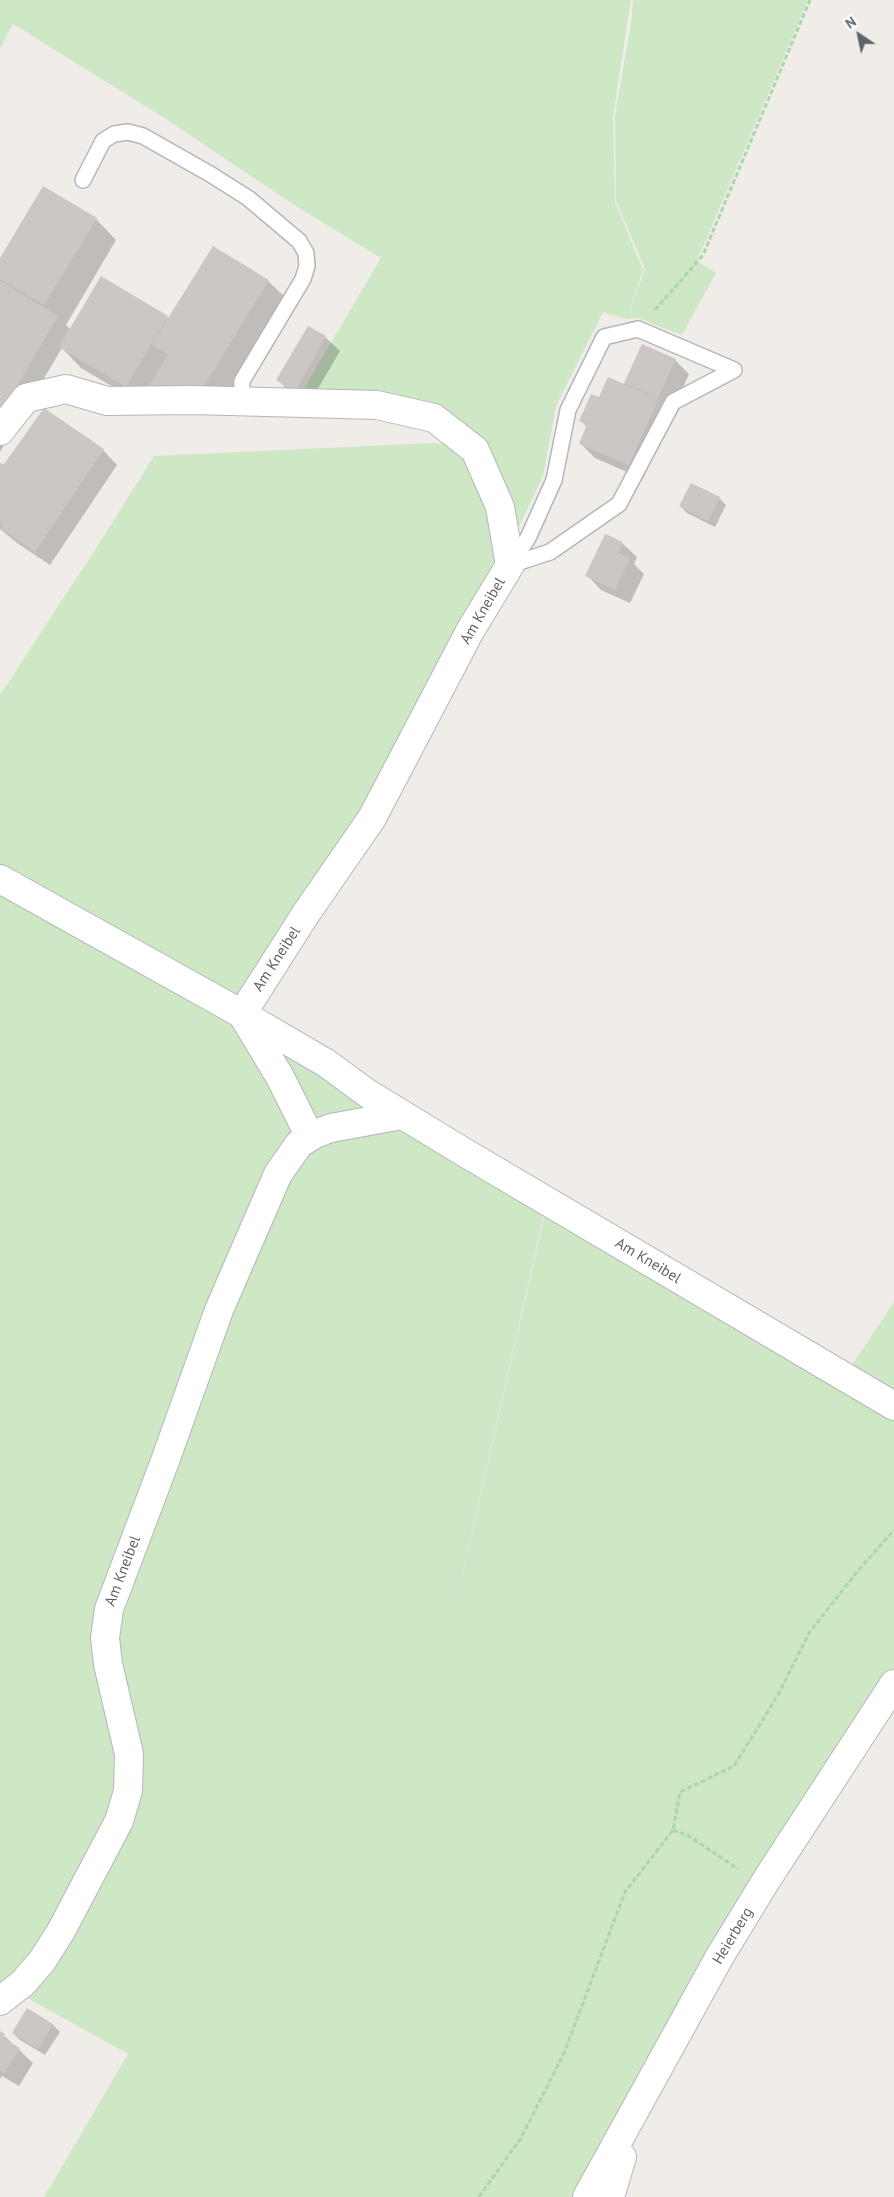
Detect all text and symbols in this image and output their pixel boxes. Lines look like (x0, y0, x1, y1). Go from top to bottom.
north arrow (834, 10, 884, 60)
text: N (842, 13, 859, 33)
street label: Am Kneibel (457, 575, 509, 647)
street label: Am Kneibel (249, 923, 305, 995)
street label: Am Kneibel (612, 1234, 684, 1288)
street label: Am Kneibel (101, 1533, 145, 1609)
street label: Heierberg (709, 1904, 757, 1968)

